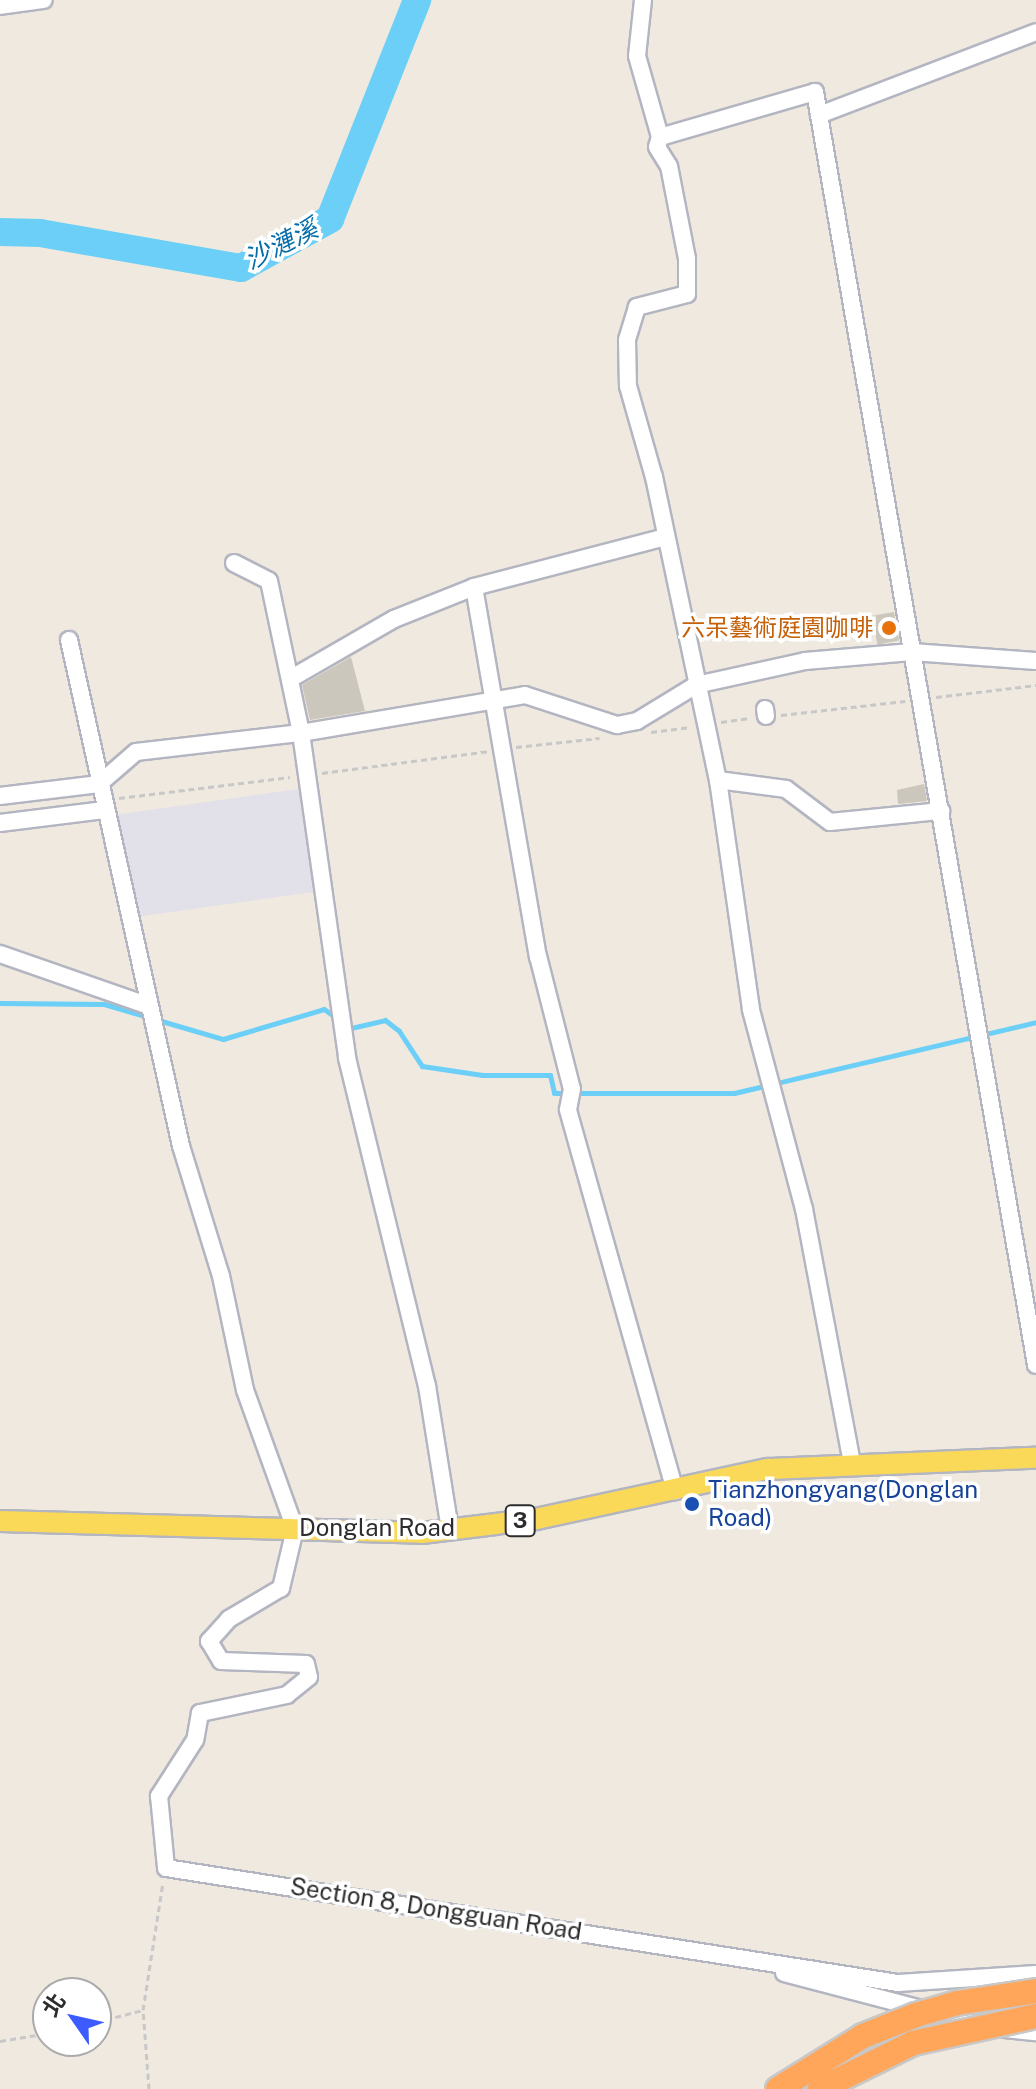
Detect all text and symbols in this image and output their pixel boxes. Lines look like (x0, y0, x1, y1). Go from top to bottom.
water label: 沙漣溪 (239, 212, 323, 276)
place label: 六呆藝術庭園咖啡 (681, 614, 873, 642)
marker: 六呆藝術庭園咖啡 (880, 619, 898, 637)
place label: Tianzhongyang(Donglan Road) (708, 1476, 978, 1532)
marker: Tianzhongyang(Donglan Road) (683, 1495, 701, 1513)
road number: 3 (504, 1503, 536, 1539)
street label: Donglan Road (299, 1514, 455, 1542)
street label: Section 8, Dongguan Road (288, 1872, 584, 1946)
north arrow (32, 1977, 112, 2057)
text: 北 (37, 1988, 71, 2021)

